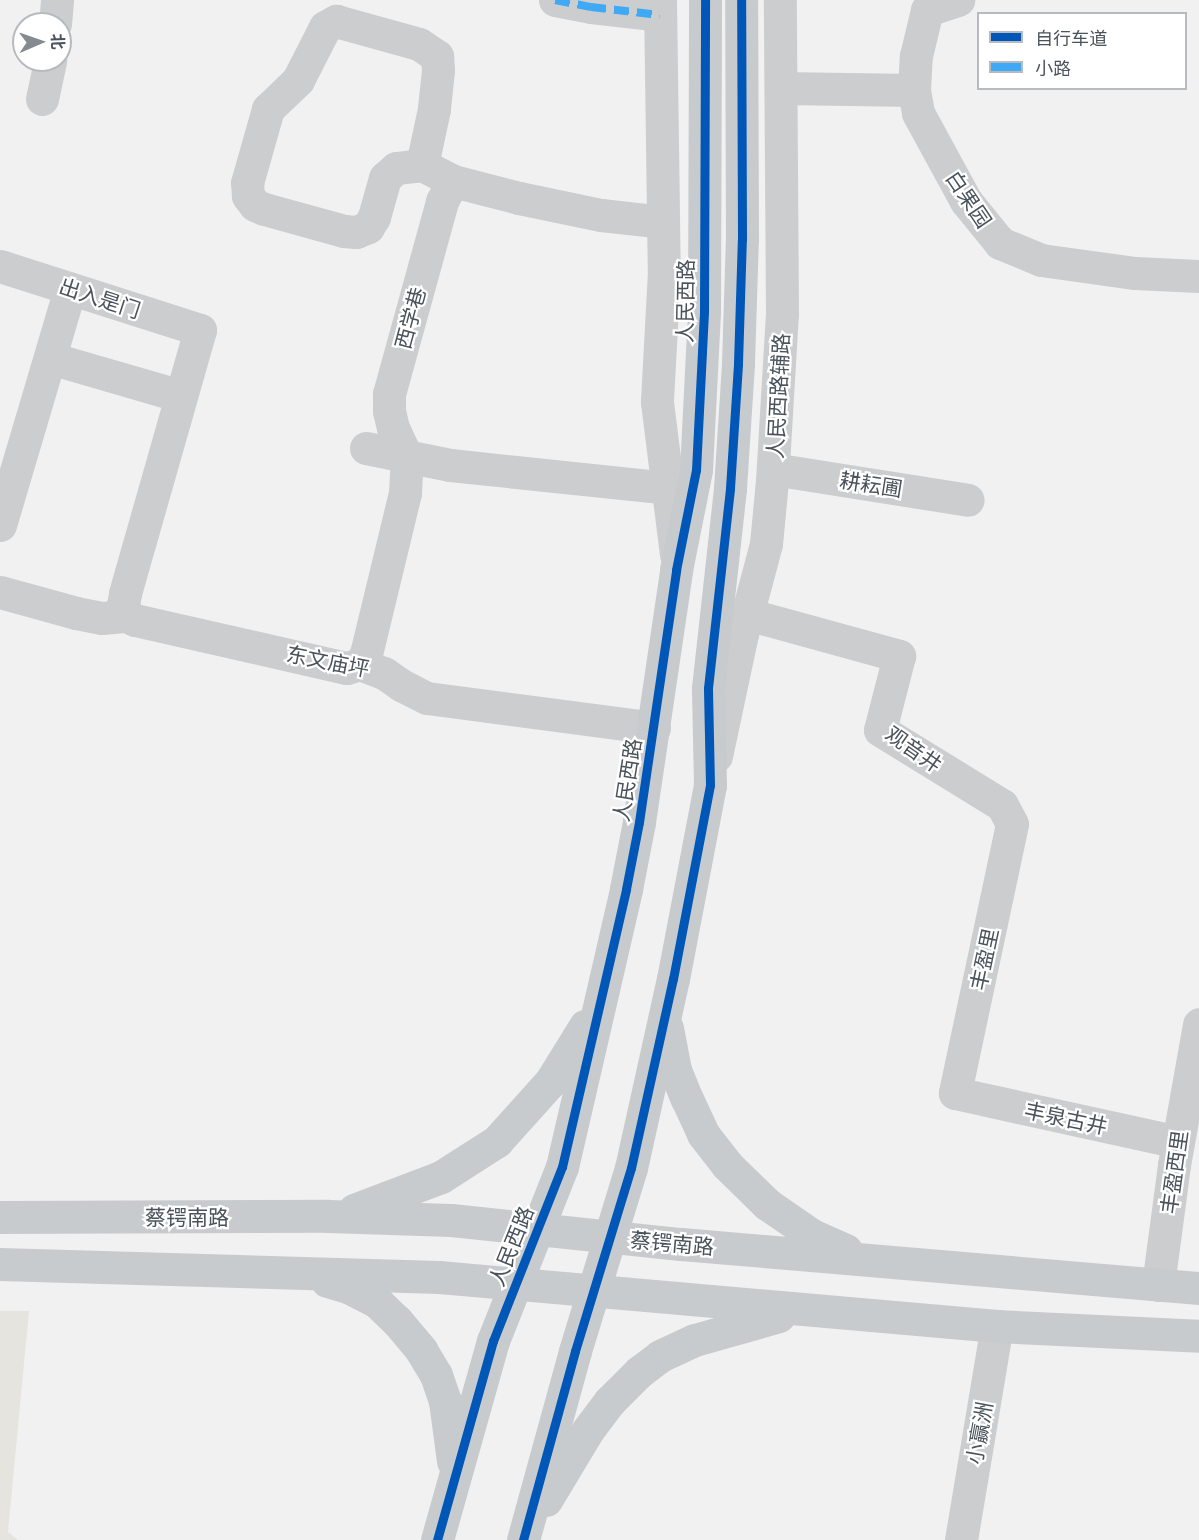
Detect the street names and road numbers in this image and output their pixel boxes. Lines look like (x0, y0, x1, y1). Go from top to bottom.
street label: 白果园 (941, 166, 997, 232)
street label: 人民西路 (672, 259, 698, 343)
street label: 出入是门 (56, 273, 144, 323)
street label: 西学巷 (390, 284, 430, 352)
street label: 人民西路辅路 (762, 332, 794, 460)
street label: 耕耘圃 (838, 467, 904, 501)
street label: 东文庙坪 (284, 641, 372, 681)
street label: 观音井 (881, 721, 947, 777)
street label: 人民西路 (608, 737, 646, 823)
street label: 丰盈里 (965, 926, 1003, 992)
street label: 丰泉古井 (1022, 1097, 1110, 1139)
street label: 丰盈西里 (1156, 1129, 1192, 1215)
street label: 人民西路 (484, 1202, 538, 1290)
street label: 蔡锷南路 (145, 1204, 229, 1230)
street label: 蔡锷南路 (629, 1227, 715, 1259)
street label: 小赢洲 (961, 1400, 997, 1466)

